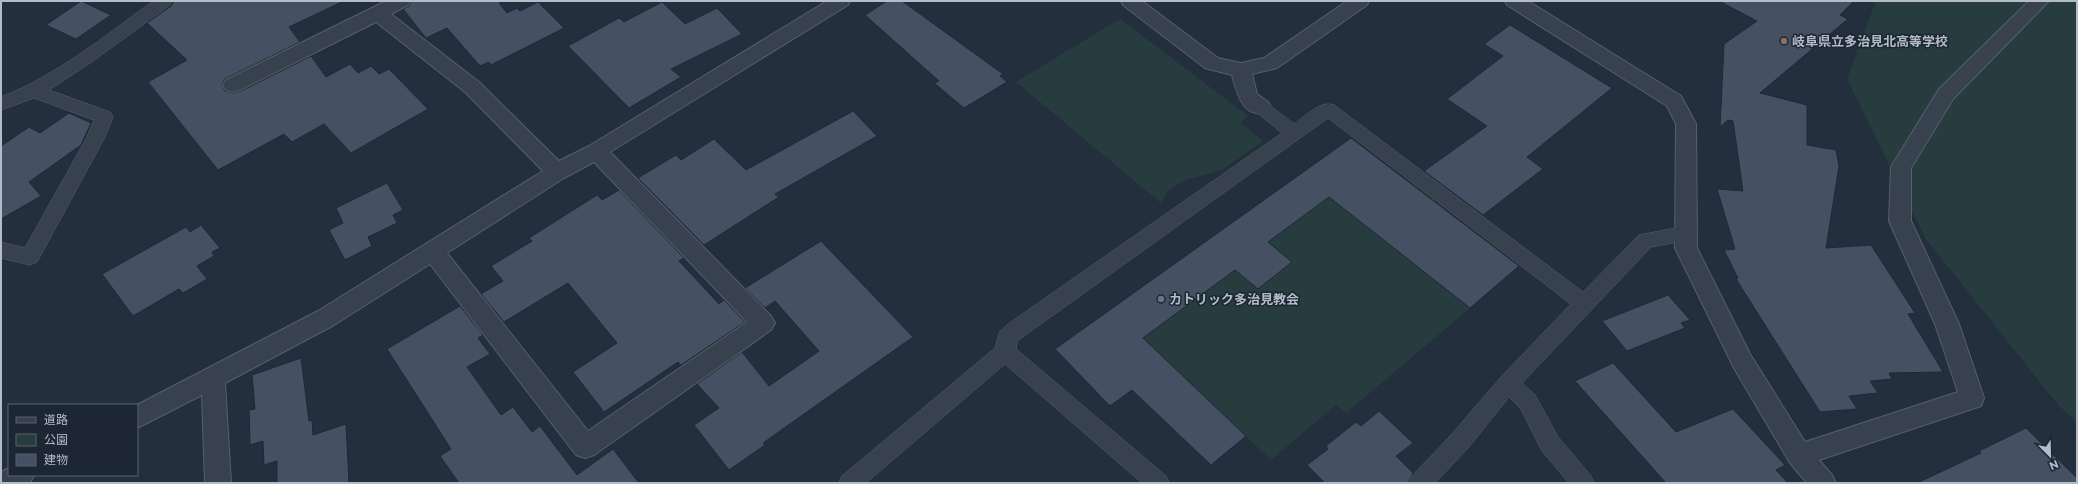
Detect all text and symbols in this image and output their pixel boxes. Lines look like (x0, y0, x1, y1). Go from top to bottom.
place label: 岐阜県立多治見北高等学校 (1792, 33, 1948, 49)
marker: 岐阜県立多治見北高等学校 (1779, 36, 1789, 46)
place label: カトリック多治見教会 (1169, 291, 1299, 307)
marker: カトリック多治見教会 (1156, 294, 1166, 304)
legend (8, 404, 138, 476)
text: 道路 (44, 412, 68, 427)
text: 公園 (44, 432, 68, 447)
north arrow (2030, 436, 2070, 476)
text: 建物 (44, 452, 68, 467)
text: N (2047, 457, 2061, 473)

